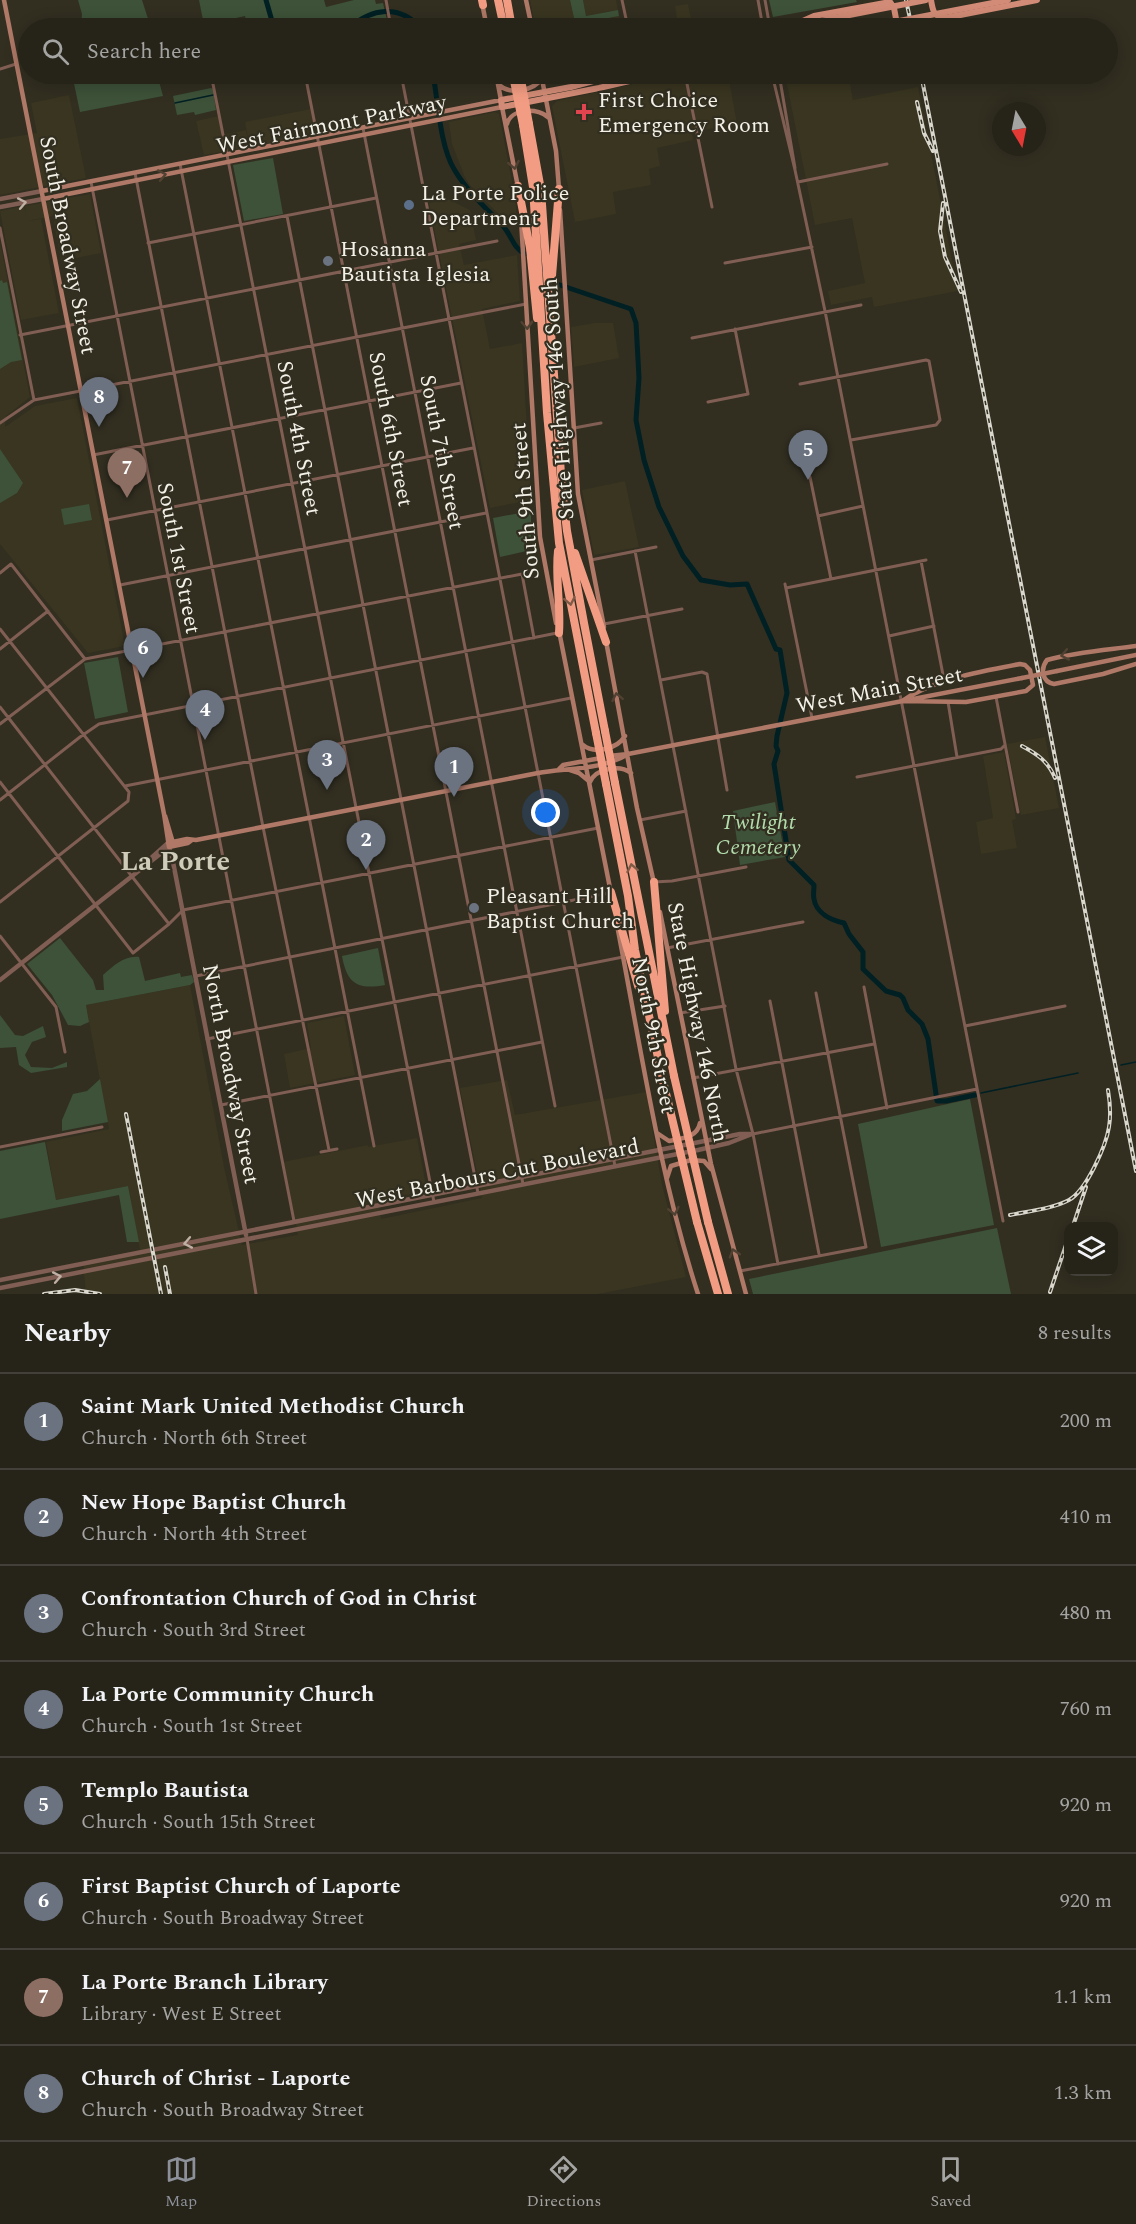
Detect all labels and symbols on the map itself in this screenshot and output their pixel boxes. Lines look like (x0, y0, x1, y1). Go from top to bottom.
place label: First Choice Emergency Room (598, 84, 770, 142)
street label: West Fairmont Parkway (213, 86, 451, 163)
north arrow (992, 102, 1046, 156)
marker: First Choice Emergency Room (575, 103, 593, 121)
street label: South Broadway Street (30, 133, 105, 357)
one-way arrow (507, 159, 520, 169)
one-way arrow (157, 169, 167, 182)
place label: La Porte Police Department (421, 177, 569, 235)
one-way arrow (16, 197, 26, 210)
marker: La Porte Police Department (402, 198, 416, 212)
place label: Hosanna Bautista Iglesia (340, 233, 490, 291)
marker: Hosanna Bautista Iglesia (321, 254, 335, 268)
street label: State Highway 146 South (534, 277, 583, 521)
one-way arrow (520, 320, 533, 329)
street label: South 6th Street (359, 349, 422, 510)
street label: South 4th Street (267, 358, 330, 519)
street label: South 7th Street (410, 372, 473, 533)
pin: 8 (80, 378, 118, 427)
street label: South 9th Street (502, 421, 549, 581)
pin: 5 (788, 430, 828, 480)
pin: 7 (108, 448, 146, 498)
street label: South 1st Street (148, 480, 209, 637)
one-way arrow (563, 595, 576, 605)
pin: 6 (124, 628, 162, 678)
one-way arrow (1061, 648, 1071, 661)
street label: West Main Street (793, 658, 966, 723)
pin: 4 (186, 690, 224, 740)
one-way arrow (611, 692, 624, 702)
pin: 3 (308, 740, 346, 790)
pin: 1 (434, 748, 474, 797)
your location (531, 798, 560, 827)
park label: Twilight Cemetery (715, 806, 801, 864)
pin: 2 (346, 820, 386, 870)
district label: La Porte (120, 840, 230, 883)
one-way arrow (626, 863, 639, 873)
place label: Pleasant Hill Baptist Church (486, 880, 634, 938)
street label: State Highway 146 North (658, 899, 737, 1145)
marker: Pleasant Hill Baptist Church (467, 901, 481, 915)
street label: North 9th Street (622, 954, 685, 1117)
street label: North Broadway Street (193, 961, 268, 1187)
street label: West Barbours Cut Boulevard (352, 1130, 642, 1217)
one-way arrow (666, 1206, 679, 1216)
one-way arrow (184, 1236, 194, 1249)
one-way arrow (729, 1248, 741, 1259)
one-way arrow (52, 1271, 62, 1284)

